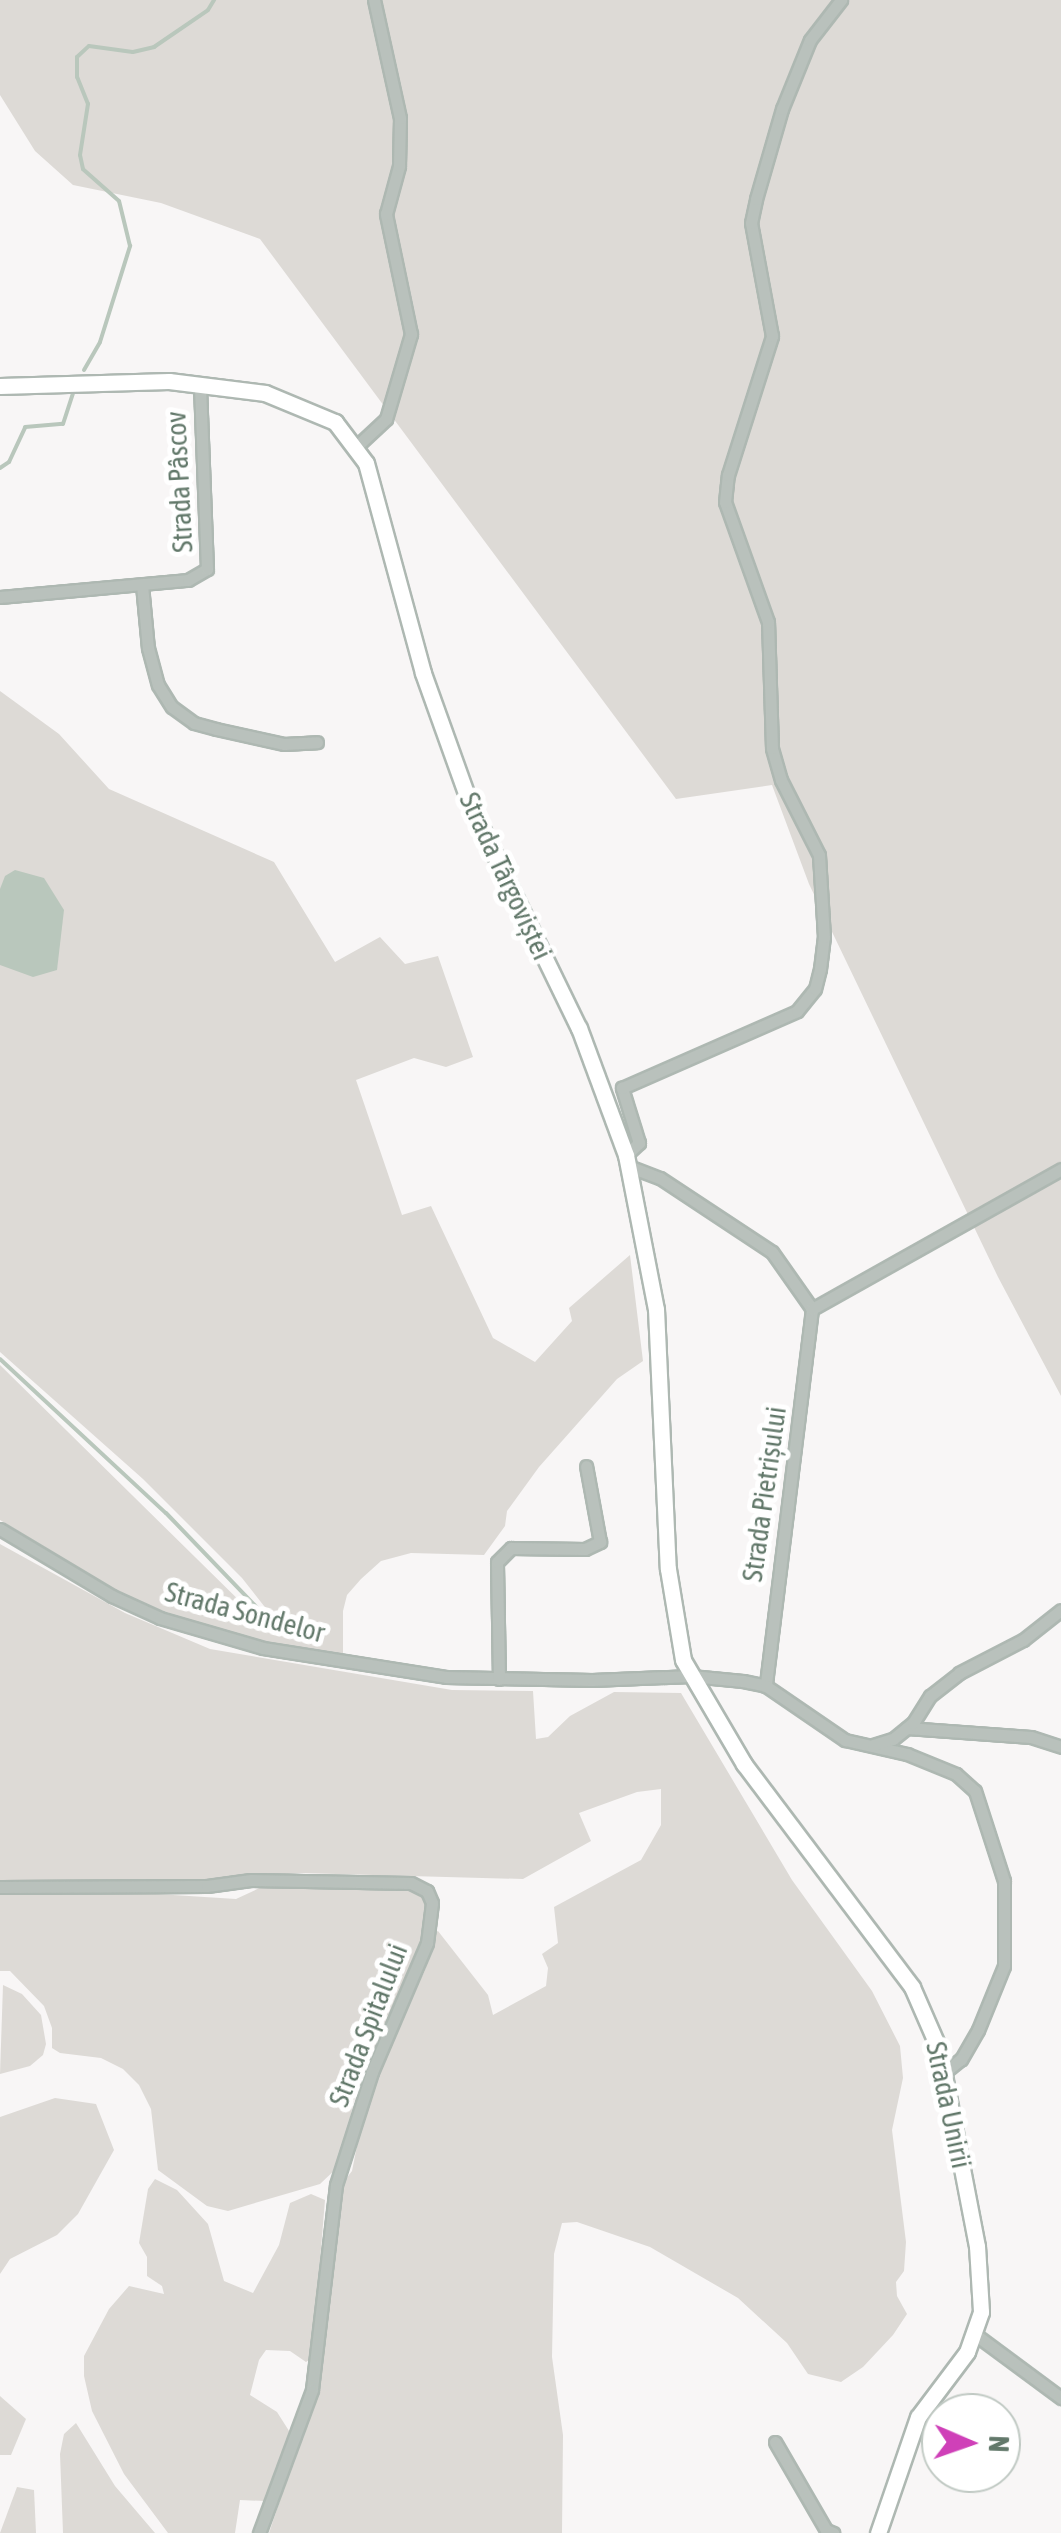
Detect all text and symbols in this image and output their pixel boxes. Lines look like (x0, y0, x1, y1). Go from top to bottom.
street label: Strada Pâscov (159, 410, 199, 554)
street label: Strada Târgoviștei (453, 787, 559, 965)
street label: Strada Pietrișului (735, 1404, 793, 1584)
street label: Strada Sondelor (162, 1575, 328, 1649)
street label: Strada Spitalului (322, 1939, 414, 2111)
street label: Strada Unirii (919, 2039, 979, 2171)
north arrow (921, 2393, 1021, 2493)
text: N (983, 2435, 1015, 2453)

